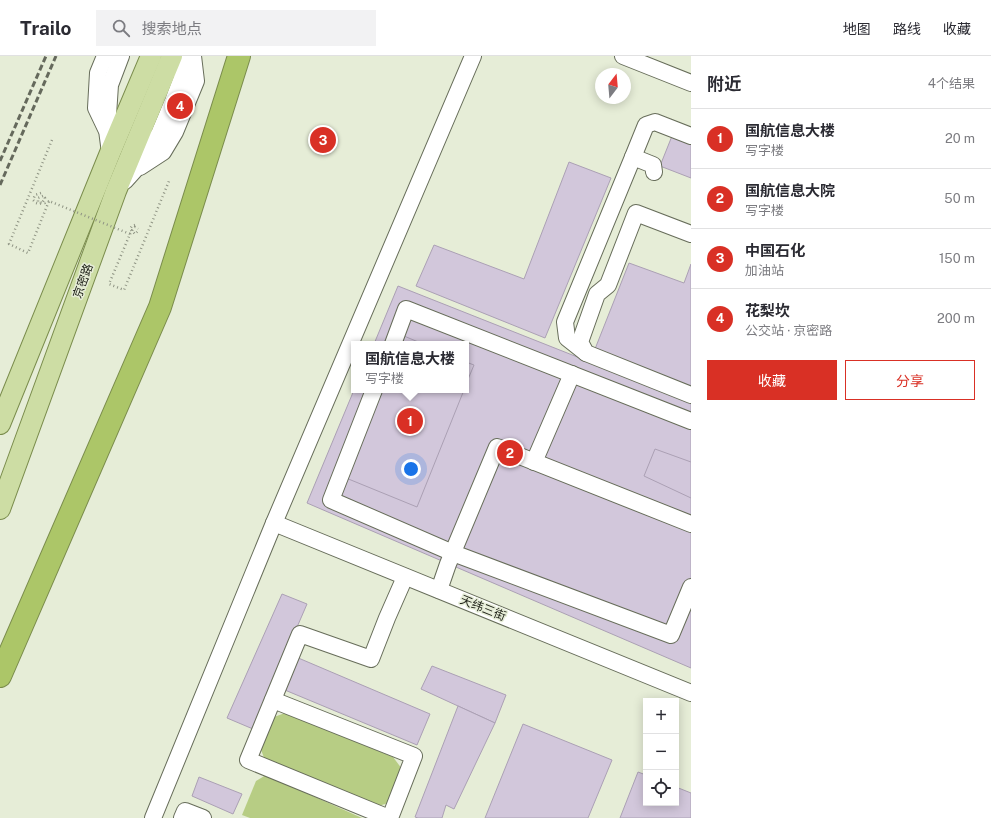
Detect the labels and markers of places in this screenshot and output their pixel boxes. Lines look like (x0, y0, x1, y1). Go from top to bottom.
pin: 4 (167, 91, 193, 121)
pin: 3 (310, 125, 336, 155)
pin: 1 (397, 406, 423, 436)
pin: 2 (497, 438, 523, 468)

